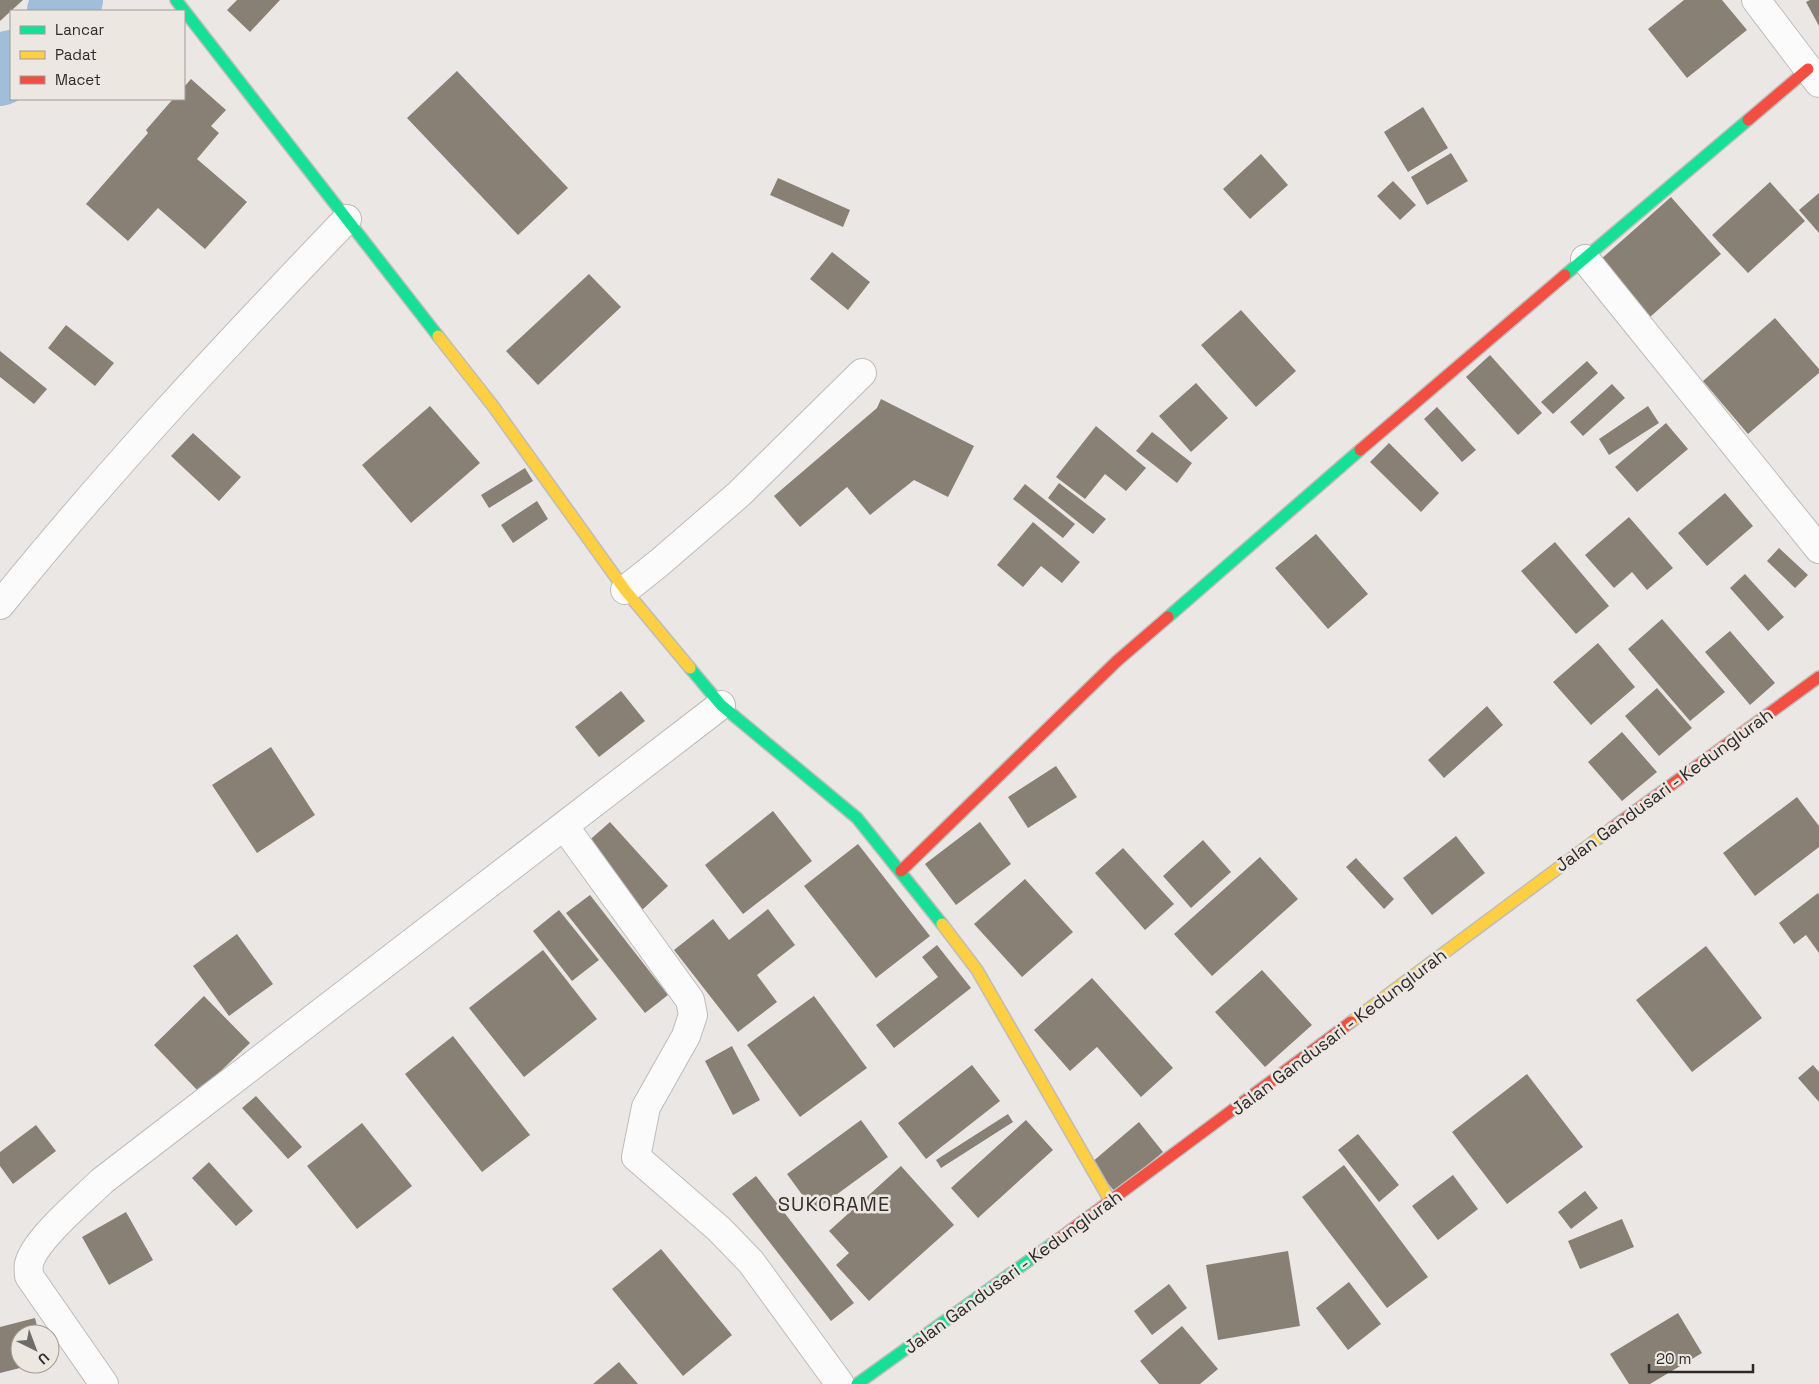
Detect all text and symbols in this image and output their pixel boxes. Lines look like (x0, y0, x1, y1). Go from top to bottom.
legend (10, 10, 185, 100)
text: Lancar (55, 20, 105, 39)
text: Padat (55, 45, 97, 64)
text: Macet (55, 70, 101, 89)
street label: Jalan Gandusari - Kedunglurah (1550, 703, 1777, 876)
street label: Jalan Gandusari - Kedunglurah (1226, 943, 1451, 1120)
street label: Jalan Gandusari - Kedunglurah (899, 1185, 1126, 1358)
district label: SUKORAME (778, 1191, 890, 1217)
north arrow (10, 1324, 60, 1374)
scale bar (1649, 1342, 1753, 1374)
text: U (34, 1349, 53, 1369)
text: 20 m (1656, 1349, 1691, 1368)

